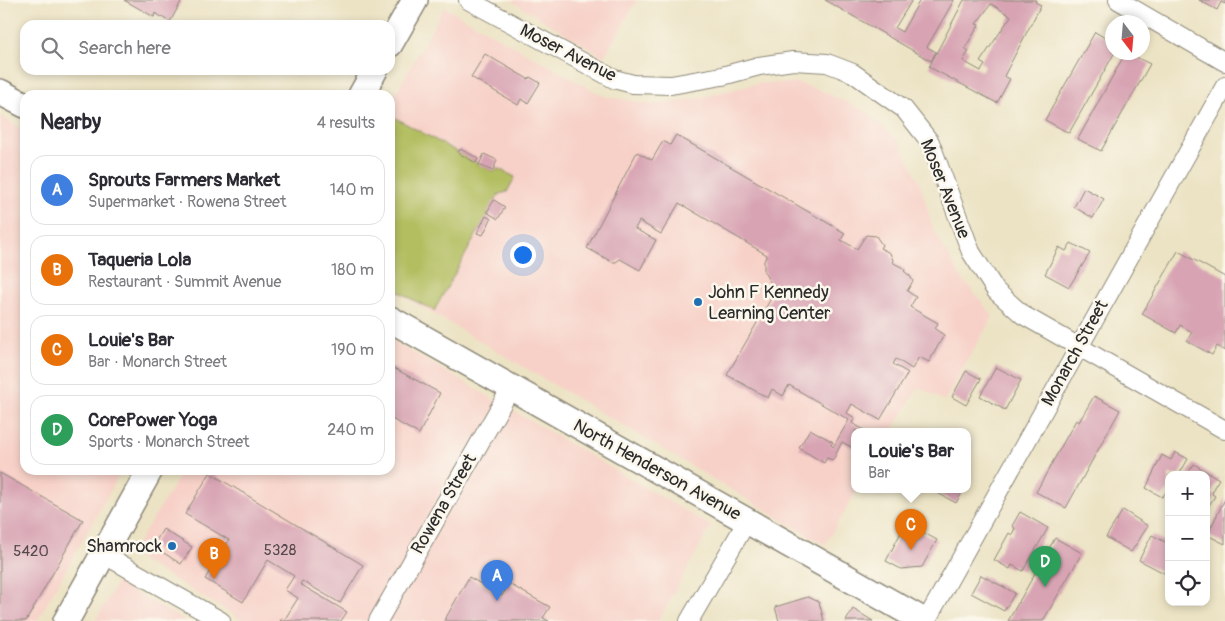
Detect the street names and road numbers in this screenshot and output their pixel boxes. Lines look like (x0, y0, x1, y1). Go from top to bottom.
street label: Moser Avenue (516, 19, 620, 87)
street label: Moser Avenue (915, 136, 975, 242)
street label: Monarch Street (1036, 295, 1114, 410)
street label: North Henderson Avenue (569, 414, 745, 526)
street label: Rowena Street (406, 449, 482, 558)

